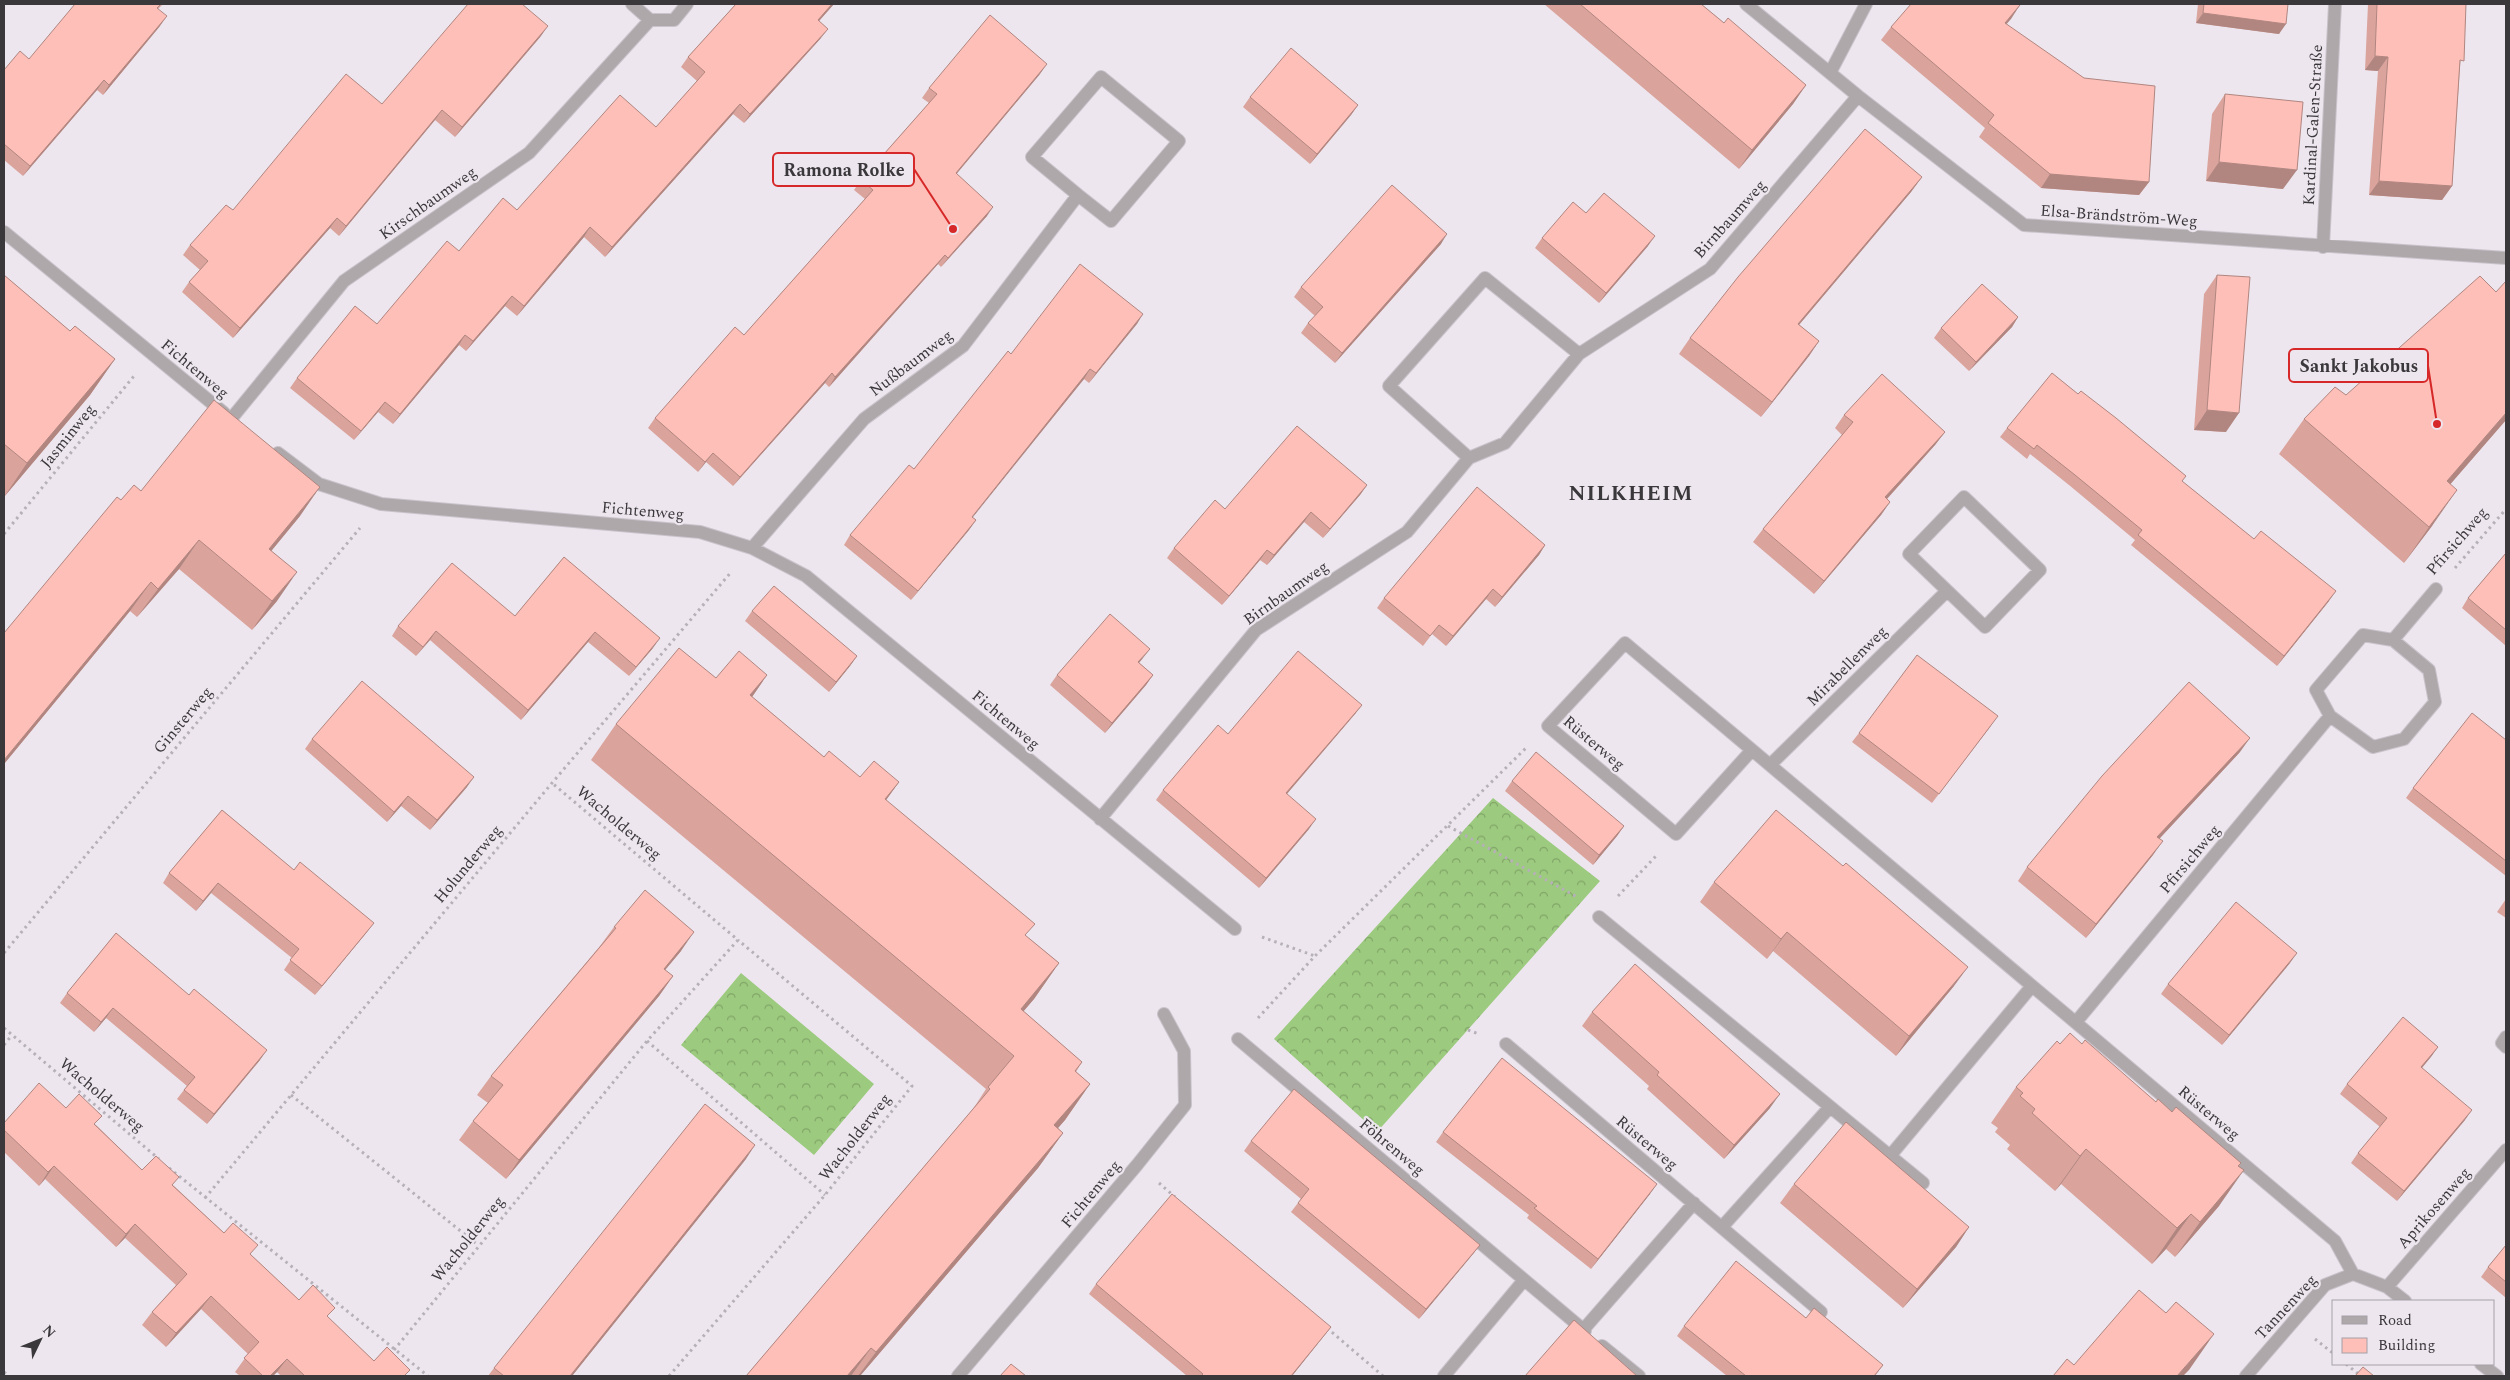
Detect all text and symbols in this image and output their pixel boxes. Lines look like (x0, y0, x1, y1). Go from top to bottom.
street label: Kardinal-Galen-Straße (2297, 44, 2329, 206)
callout: Ramona Rolke (773, 153, 914, 186)
text: Ramona Rolke (783, 157, 905, 184)
street label: Kirschbaumweg (374, 160, 482, 246)
street label: Birnbaumweg (1688, 174, 1772, 264)
street label: Elsa-Brändström-Weg (2040, 199, 2198, 233)
street label: Nußbaumweg (864, 324, 958, 402)
street label: Fichtenweg (156, 333, 234, 405)
callout: Sankt Jakobus (2289, 349, 2428, 382)
text: Sankt Jakobus (2300, 353, 2418, 380)
street label: Jasminweg (34, 399, 102, 473)
district label: NILKHEIM (1569, 478, 1693, 510)
street label: Fichtenweg (601, 495, 685, 527)
street label: Pfirsichweg (2420, 501, 2494, 581)
street label: Birnbaumweg (1239, 555, 1333, 631)
street label: Mirabellenweg (1801, 620, 1893, 712)
street label: Ginsterweg (148, 681, 218, 759)
street label: Fichtenweg (967, 684, 1045, 756)
street label: Rüsterweg (1558, 710, 1630, 776)
street label: Wacholderweg (571, 780, 667, 866)
street label: Holunderweg (428, 819, 508, 909)
street label: Pfirsichweg (2154, 819, 2226, 899)
street label: Wacholderweg (54, 1052, 150, 1138)
street label: Rüsterweg (2173, 1080, 2245, 1146)
street label: Wacholderweg (813, 1088, 897, 1186)
street label: Rüsterweg (1611, 1110, 1683, 1176)
street label: Föhrenweg (1354, 1112, 1430, 1182)
street label: Fichtenweg (1055, 1155, 1127, 1233)
street label: Aprikosenweg (2391, 1162, 2477, 1254)
street label: Wacholderweg (426, 1191, 510, 1287)
street label: Tannenweg (2249, 1269, 2323, 1345)
legend (2332, 1300, 2495, 1365)
text: Road (2378, 1309, 2412, 1332)
north arrow (15, 1315, 65, 1365)
text: N (38, 1320, 61, 1343)
text: Building (2378, 1334, 2435, 1357)

